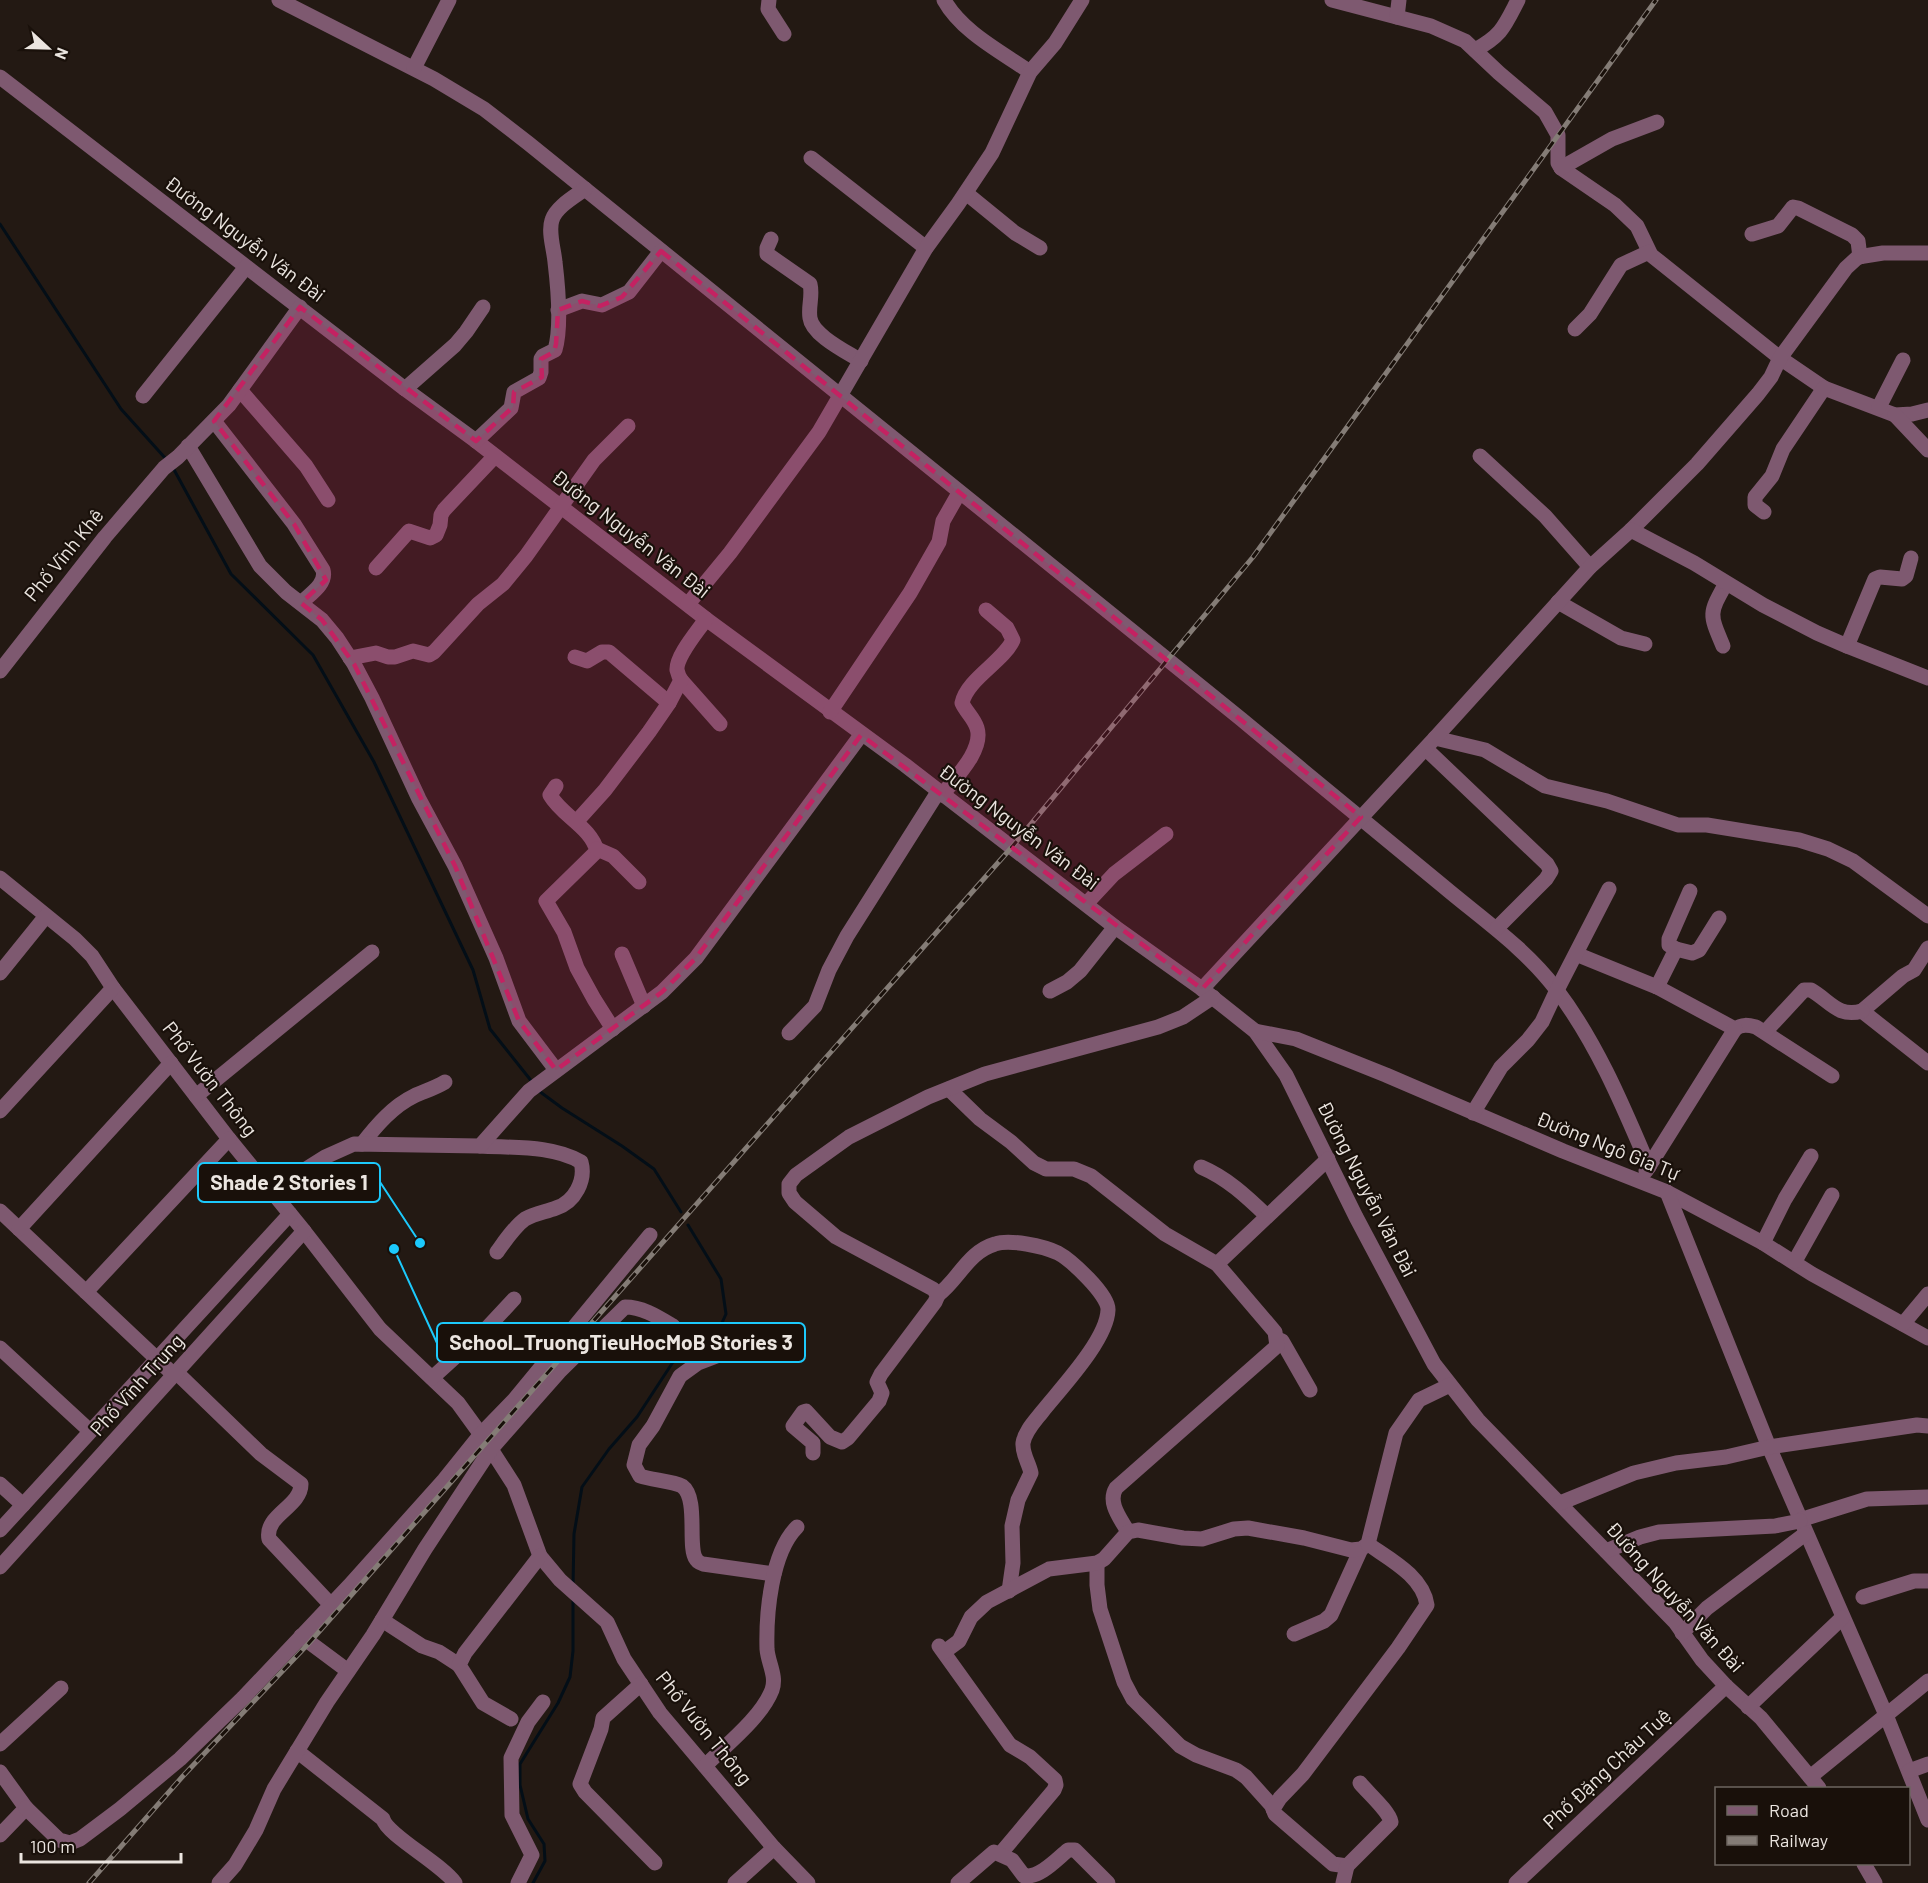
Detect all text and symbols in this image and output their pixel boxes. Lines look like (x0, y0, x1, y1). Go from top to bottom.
north arrow (18, 18, 78, 78)
text: N (52, 45, 73, 62)
street label: Đường Nguyễn Văn Đài (161, 170, 330, 306)
street label: Đường Nguyễn Văn Đài (548, 464, 716, 602)
street label: Phố Vĩnh Khê (19, 503, 108, 606)
street label: Đường Nguyễn Văn Đài (935, 758, 1104, 894)
street label: Phố Vườn Thông (158, 1016, 263, 1141)
street label: Đường Nguyễn Văn Đài (1313, 1097, 1423, 1281)
street label: Đường Ngô Gia Tự (1533, 1105, 1685, 1185)
callout: Shade 2 Stories 1 (198, 1163, 380, 1202)
text: Shade 2 Stories 1 (210, 1169, 368, 1194)
callout: School_TruongTieuHocMoB Stories 3 (437, 1323, 805, 1362)
street label: Phố Vĩnh Trung (84, 1329, 188, 1440)
text: School_TruongTieuHocMoB Stories 3 (449, 1329, 793, 1354)
street label: Đường Nguyễn Văn Đài (1602, 1516, 1750, 1677)
street label: Phố Vườn Thông (652, 1666, 758, 1789)
street label: Phố Đặng Châu Tuệ (1537, 1703, 1675, 1834)
legend (1715, 1787, 1910, 1865)
text: Road (1769, 1799, 1809, 1821)
scale bar (21, 1826, 182, 1864)
text: Railway (1769, 1829, 1828, 1851)
text: 100 m (30, 1835, 75, 1857)

